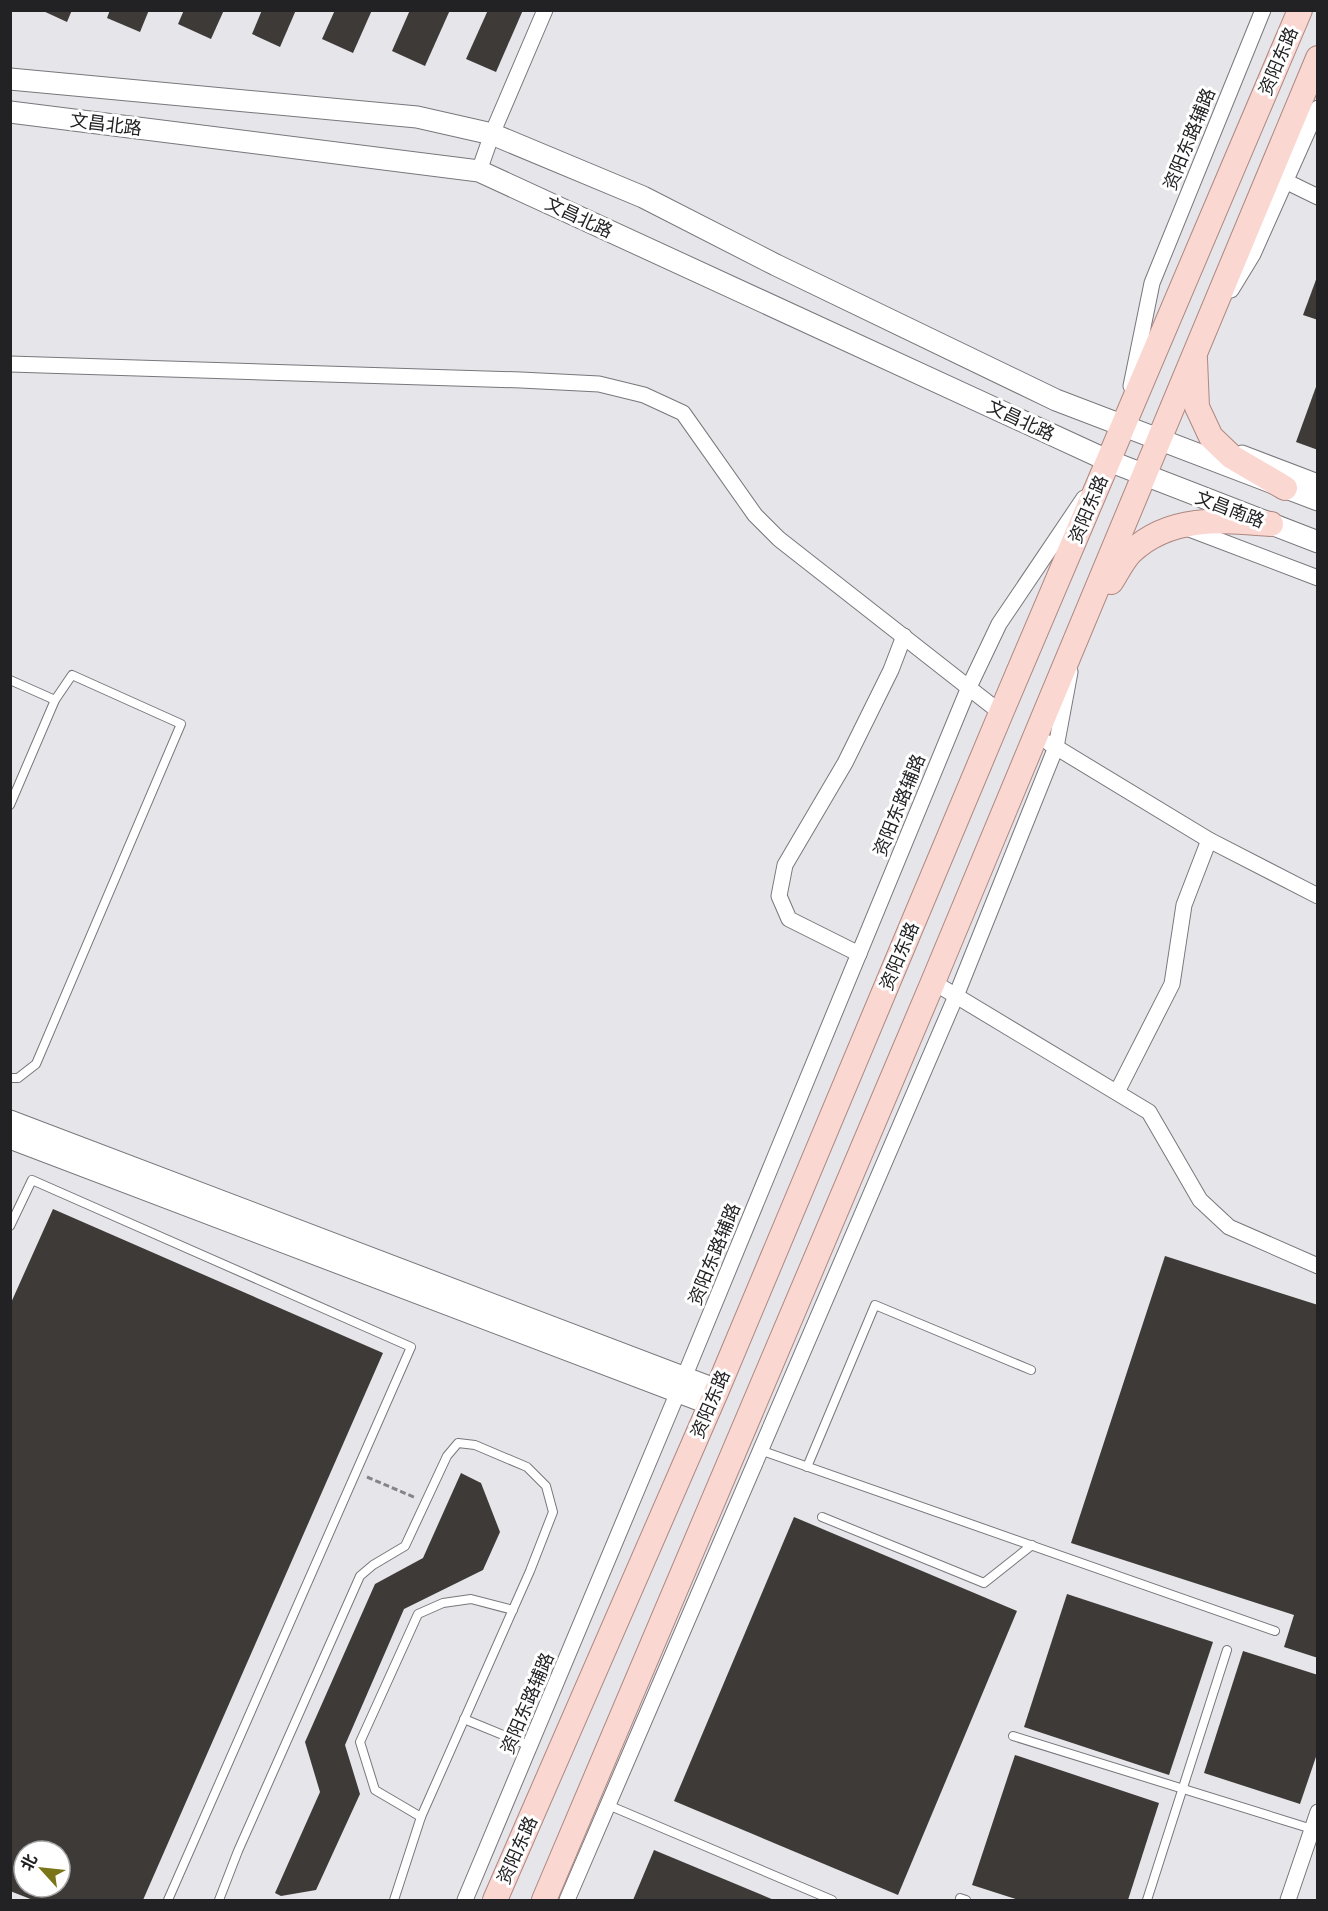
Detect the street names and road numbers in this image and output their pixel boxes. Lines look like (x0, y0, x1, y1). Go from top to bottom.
street label: 资阳东路 (1254, 24, 1302, 98)
street label: 资阳东路辅路 (1159, 85, 1219, 193)
street label: 文昌北路 (69, 109, 143, 139)
street label: 文昌北路 (542, 192, 616, 242)
street label: 文昌北路 (984, 395, 1058, 445)
street label: 资阳东路 (1064, 472, 1112, 546)
street label: 文昌南路 (1193, 486, 1267, 532)
street label: 资阳东路辅路 (869, 751, 929, 859)
street label: 资阳东路 (875, 919, 923, 993)
street label: 资阳东路辅路 (684, 1200, 744, 1308)
street label: 资阳东路 (686, 1367, 734, 1441)
street label: 资阳东路辅路 (496, 1649, 558, 1757)
street label: 资阳东路 (493, 1813, 541, 1887)

